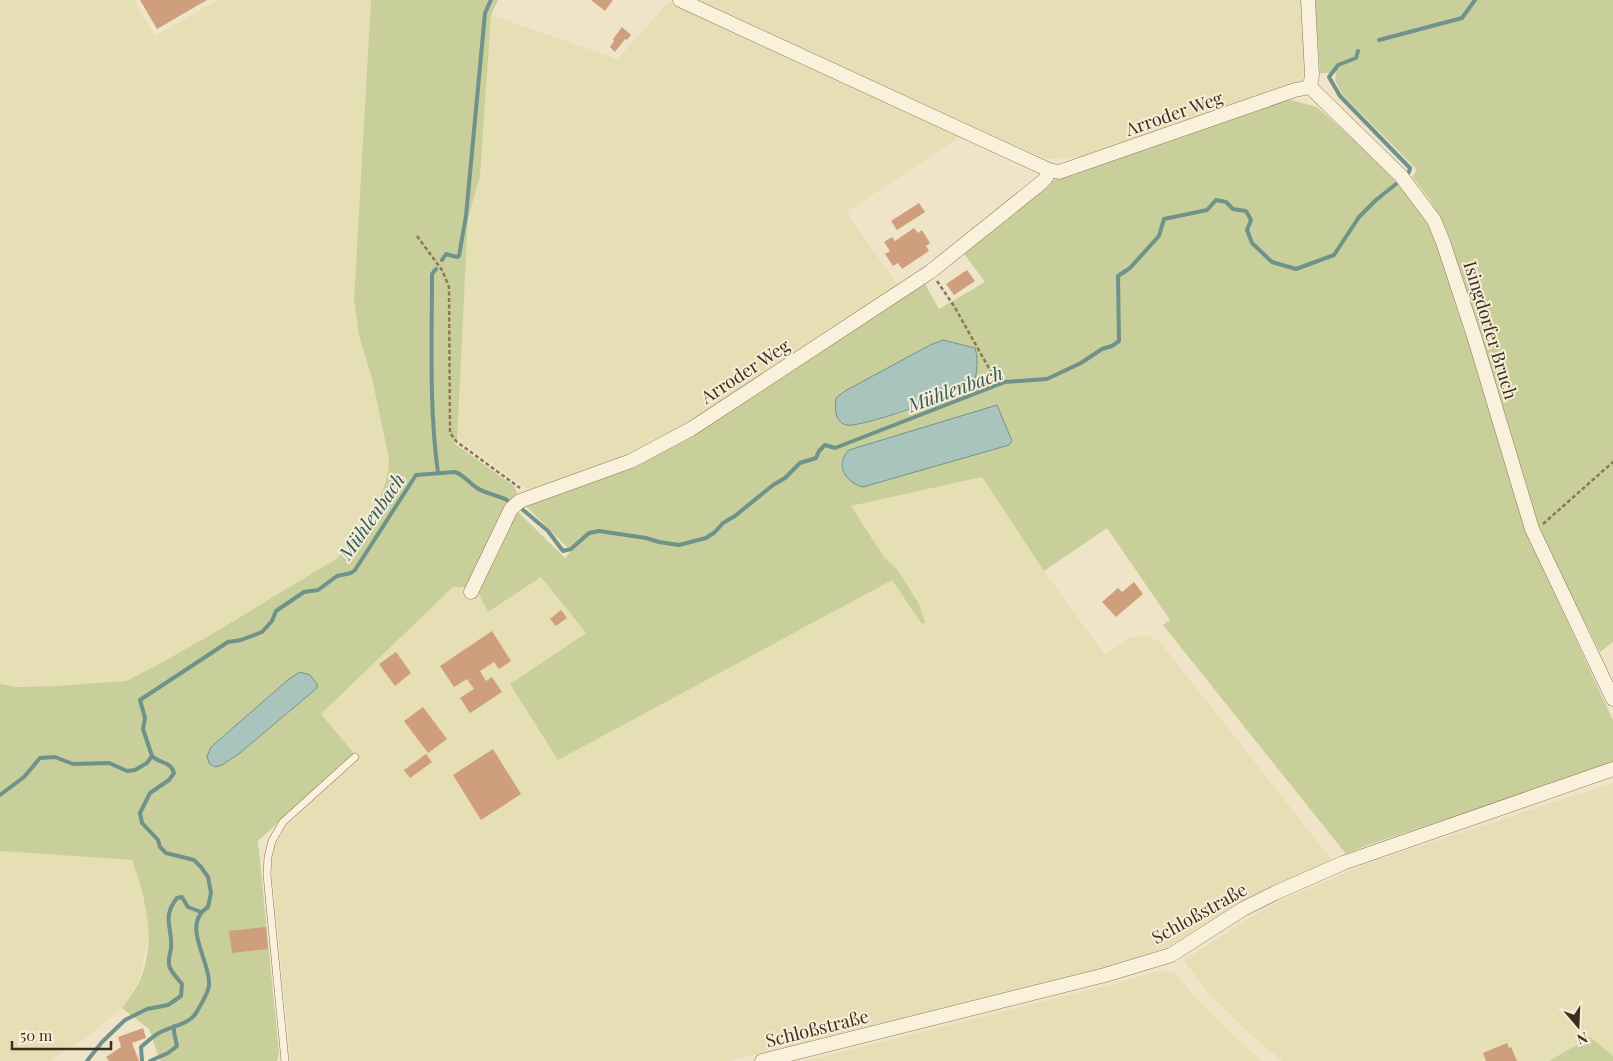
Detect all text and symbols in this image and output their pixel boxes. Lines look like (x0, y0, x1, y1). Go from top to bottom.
street label: Arroder Weg (1121, 85, 1226, 141)
street label: Isingdorfer Bruch (1459, 258, 1524, 402)
street label: Arroder Weg (695, 333, 795, 409)
water label: Mühlenbach (903, 359, 1006, 418)
water label: Mühlenbach (331, 468, 410, 565)
street label: Schloßstraße (1147, 877, 1251, 949)
north arrow (1553, 1001, 1603, 1051)
street label: Schloßstraße (763, 1004, 871, 1052)
scale bar (12, 1018, 111, 1050)
text: 50 m (20, 1025, 53, 1045)
text: N (1575, 1028, 1590, 1049)

